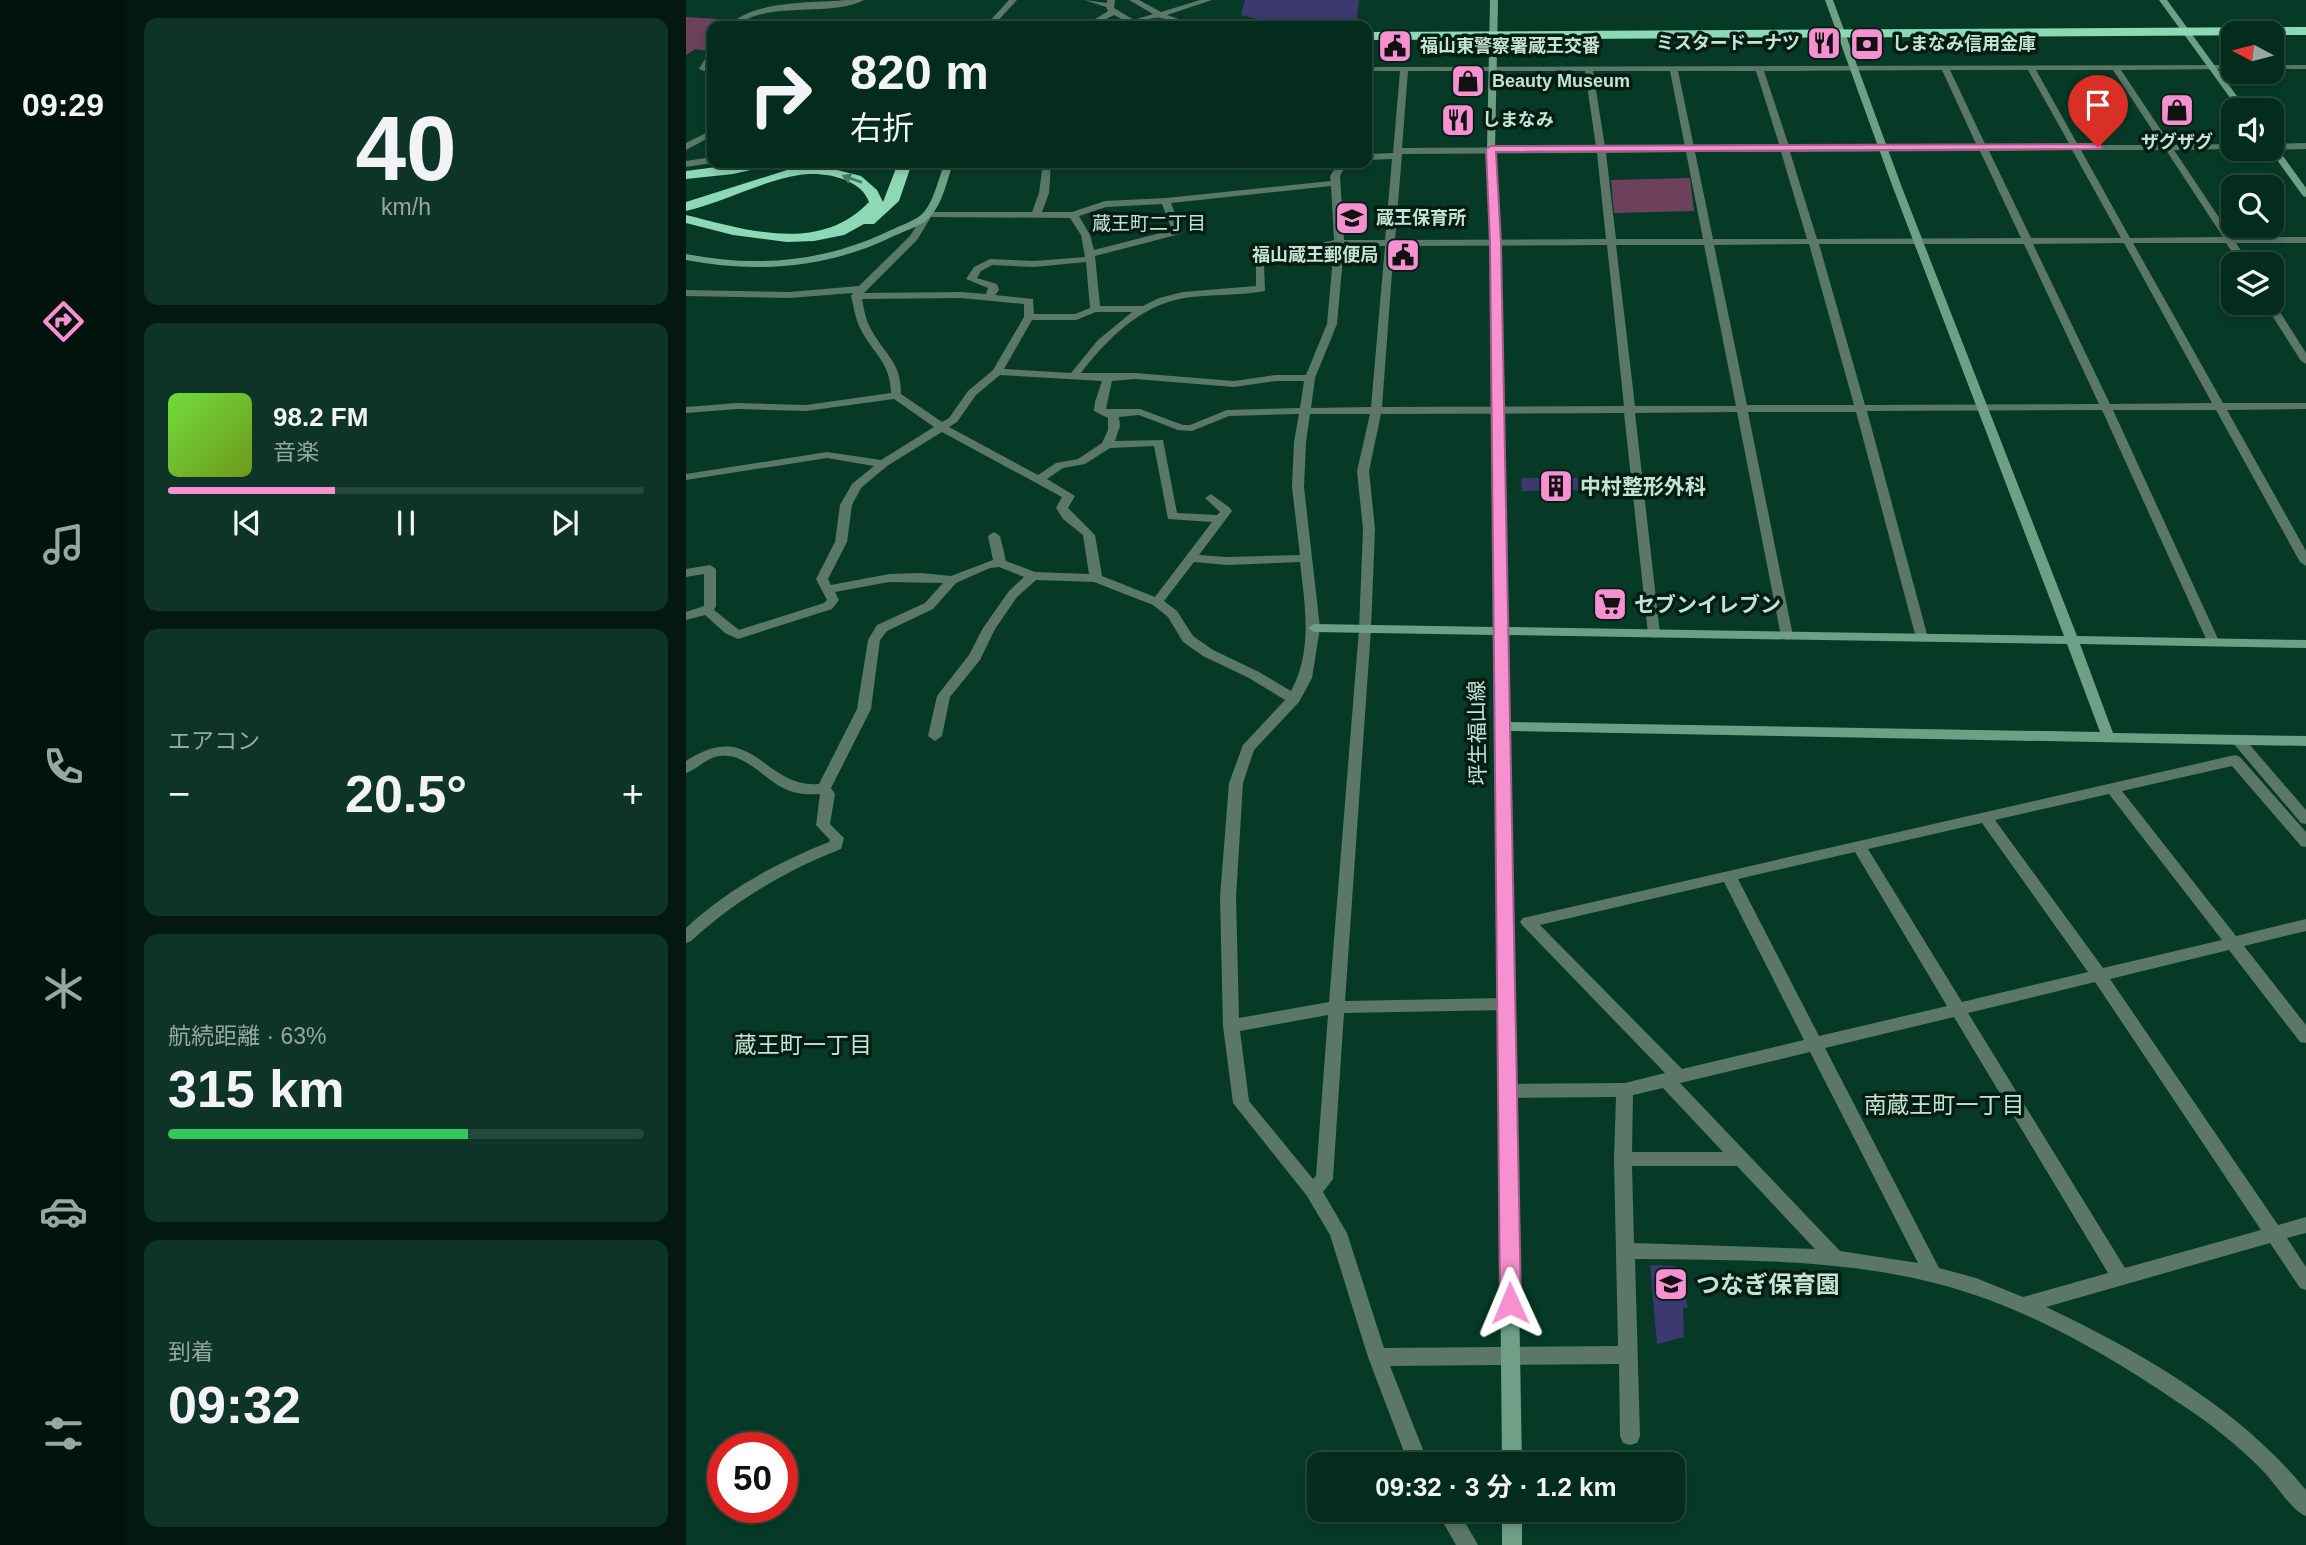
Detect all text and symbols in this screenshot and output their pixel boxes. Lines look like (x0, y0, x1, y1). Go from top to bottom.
north arrow (2221, 21, 2284, 84)
map controls (2221, 21, 2284, 315)
restaurant icon: ミスタードーナツ (1805, 24, 1843, 62)
bank icon: しまなみ信用金庫 (1848, 25, 1886, 63)
public building icon: 福山東警察署蔵王交番 (1376, 27, 1414, 65)
place label: ミスタードーナツ (1656, 33, 1800, 53)
place label: しまなみ信用金庫 (1892, 34, 2036, 54)
place label: 福山東警察署蔵王交番 (1420, 36, 1600, 56)
text: 820 m (850, 45, 989, 99)
icon: right (735, 49, 826, 140)
shop icon: Beauty Museum (1449, 62, 1487, 100)
place label: Beauty Museum (1492, 71, 1630, 91)
pin (2068, 75, 2128, 147)
icon: arrive (2079, 86, 2117, 124)
text: 09:29 (22, 87, 104, 123)
shop icon: ザグザグ (2158, 91, 2196, 129)
text: 40 (355, 98, 457, 199)
button: sound (2221, 98, 2284, 161)
restaurant icon: しまなみ (1439, 101, 1477, 139)
text: 右折 (850, 110, 914, 146)
place label: しまなみ (1482, 110, 1554, 130)
place label: ザグザグ (2141, 132, 2213, 152)
one-way arrow (842, 173, 863, 184)
button: search (2221, 175, 2284, 238)
text: km/h (381, 194, 431, 220)
school or university icon: 蔵王保育所 (1333, 199, 1371, 237)
place label: 蔵王保育所 (1376, 208, 1466, 228)
district label: 蔵王町二丁目 (1092, 213, 1206, 234)
public building icon: 福山蔵王郵便局 (1384, 236, 1422, 274)
place label: 福山蔵王郵便局 (1252, 245, 1378, 265)
button: layers (2221, 252, 2284, 315)
icon: directions (39, 297, 88, 346)
text: 98.2 FM (273, 402, 368, 432)
text: 音楽 (273, 439, 319, 465)
building icon: 中村整形外科 (1537, 467, 1575, 505)
place label: 中村整形外科 (1580, 475, 1706, 498)
icon: previous (228, 504, 266, 542)
icon: pause (387, 504, 425, 542)
icon: next (546, 504, 584, 542)
icon: music (39, 520, 88, 569)
supermarket icon: セブンイレブン (1591, 585, 1629, 623)
place label: セブンイレブン (1634, 593, 1781, 616)
street label: 坪生福山線 (1465, 680, 1489, 786)
text: エアコン (168, 728, 260, 754)
icon: phone (39, 742, 88, 791)
text: 20.5° (345, 765, 467, 823)
text: − (168, 773, 190, 815)
text: + (622, 773, 644, 815)
icon: climate (39, 964, 88, 1013)
text: 航続距離 · 63% (168, 1023, 326, 1049)
district label: 蔵王町一丁目 (734, 1032, 872, 1058)
text: 315 km (168, 1060, 344, 1118)
district label: 南蔵王町一丁目 (1864, 1092, 2025, 1118)
icon: car (39, 1187, 88, 1236)
school or university icon: つなぎ保育園 (1652, 1265, 1690, 1303)
position arrow (1473, 1266, 1547, 1340)
place label: つなぎ保育園 (1696, 1271, 1840, 1298)
text: 到着 (168, 1339, 214, 1365)
text: 09:32 (168, 1376, 301, 1434)
icon: filters (39, 1409, 88, 1458)
speed limit sign: 50 (707, 1432, 798, 1523)
text: 09:32 · 3 分 · 1.2 km (1375, 1472, 1617, 1502)

